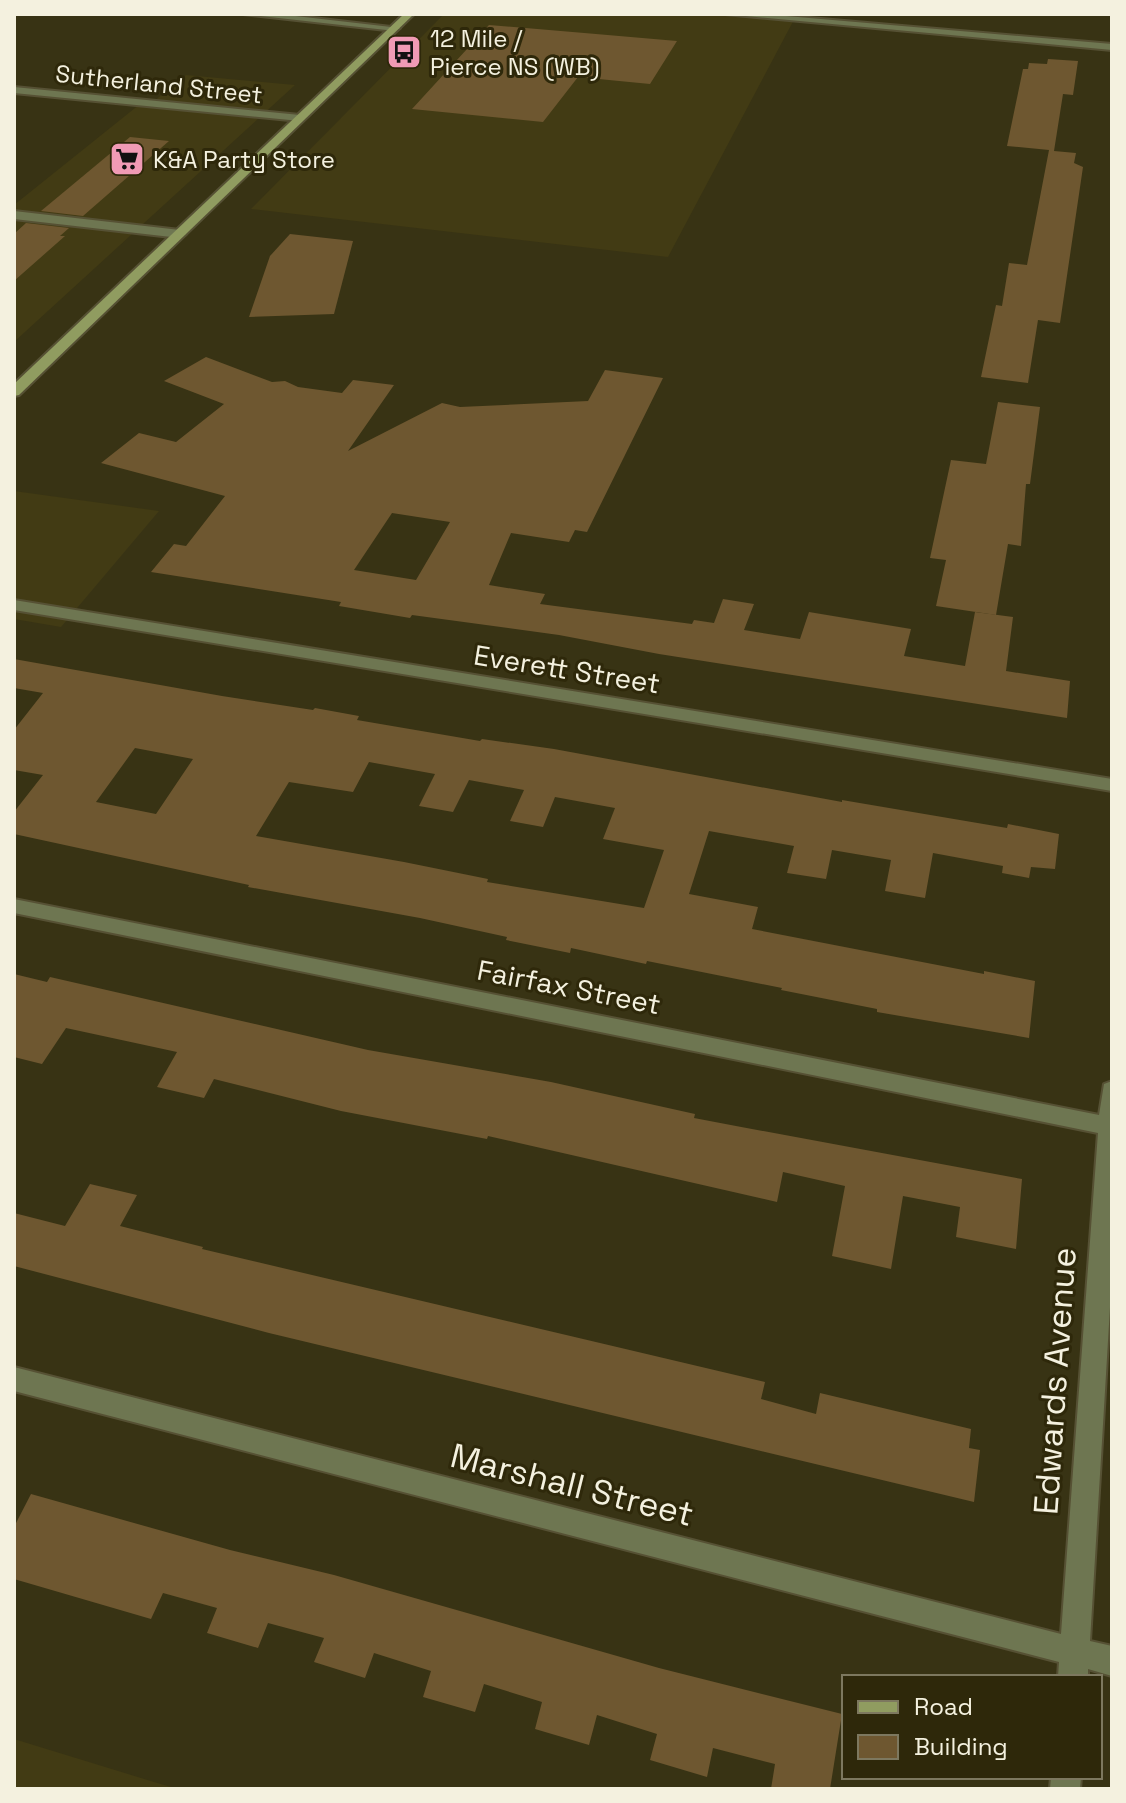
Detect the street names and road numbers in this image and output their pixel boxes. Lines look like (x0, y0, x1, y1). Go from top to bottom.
street label: Sutherland Street (54, 58, 264, 110)
street label: Everett Street (471, 637, 663, 701)
street label: Fairfax Street (474, 952, 664, 1022)
street label: Edwards Avenue (1024, 1246, 1086, 1516)
street label: Marshall Street (446, 1434, 698, 1536)

